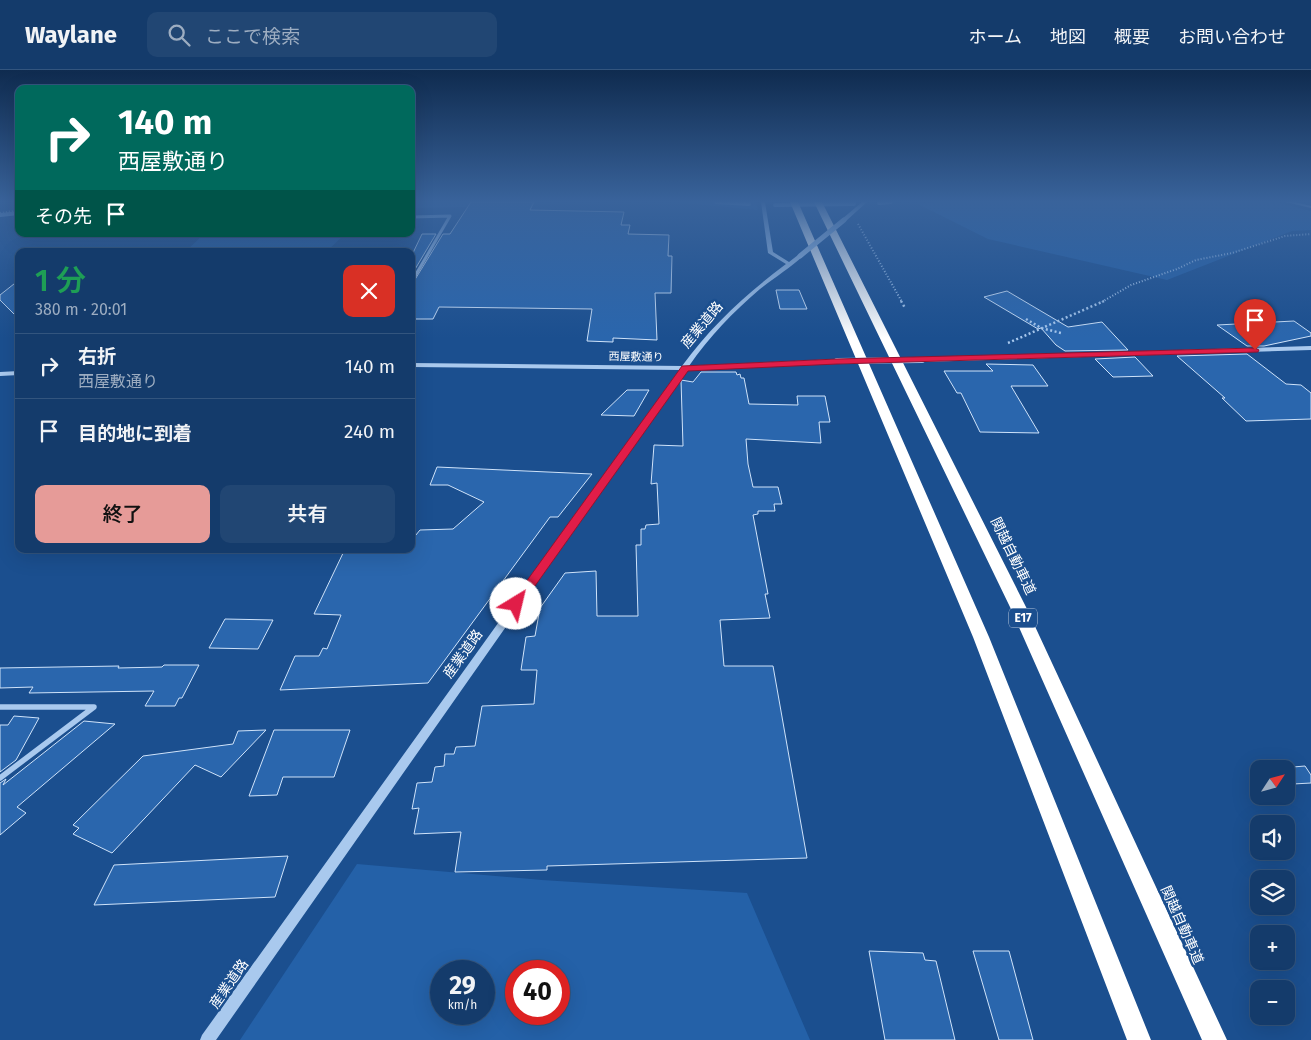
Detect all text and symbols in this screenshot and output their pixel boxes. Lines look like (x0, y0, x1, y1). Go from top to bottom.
search box (147, 12, 497, 57)
text: Waylane (25, 21, 117, 49)
icon: search (165, 21, 193, 49)
text: ここで検索 (205, 25, 300, 48)
text: ホーム (969, 26, 1022, 48)
text: 地図 (1050, 26, 1086, 48)
text: 概要 (1114, 26, 1150, 48)
text: お問い合わせ (1178, 26, 1286, 48)
text: 140 m (118, 101, 212, 143)
icon: right (35, 105, 100, 170)
text: 西屋敷通り (118, 148, 228, 175)
icon: arrive (102, 200, 130, 228)
text: その先 (35, 205, 92, 228)
text: 1 分 (35, 263, 86, 299)
button: close (343, 265, 395, 317)
street label: 産業道路 (677, 298, 727, 352)
pin (1234, 299, 1276, 350)
text: 380 m · 20:01 (35, 300, 127, 319)
icon: arrive (1241, 306, 1269, 334)
text: 右折 (78, 345, 116, 368)
street label: 西屋敷通り (608, 350, 664, 364)
icon: right (35, 352, 63, 380)
text: 140 m (345, 355, 395, 378)
text: 西屋敷通り (78, 372, 158, 391)
icon: arrive (35, 417, 63, 445)
text: 240 m (344, 420, 395, 443)
text: 目的地に到着 (78, 422, 192, 445)
button: 終了 (35, 485, 210, 543)
button: 共有 (220, 485, 395, 543)
street label: 関越自動車道 (987, 515, 1039, 597)
position arrow (489, 577, 541, 629)
road number: E17 (1009, 608, 1037, 628)
street label: 産業道路 (440, 626, 486, 682)
north arrow (1250, 760, 1295, 805)
map controls (1250, 760, 1295, 1025)
button: sound (1250, 815, 1295, 860)
button: layers (1250, 870, 1295, 915)
street label: 関越自動車道 (1157, 883, 1207, 967)
button: + (1250, 925, 1295, 970)
street label: 産業道路 (206, 956, 252, 1012)
speed limit sign: 40 (505, 960, 570, 1025)
text: 29 (449, 971, 476, 1001)
button: − (1250, 980, 1295, 1025)
text: km/h (448, 998, 477, 1012)

